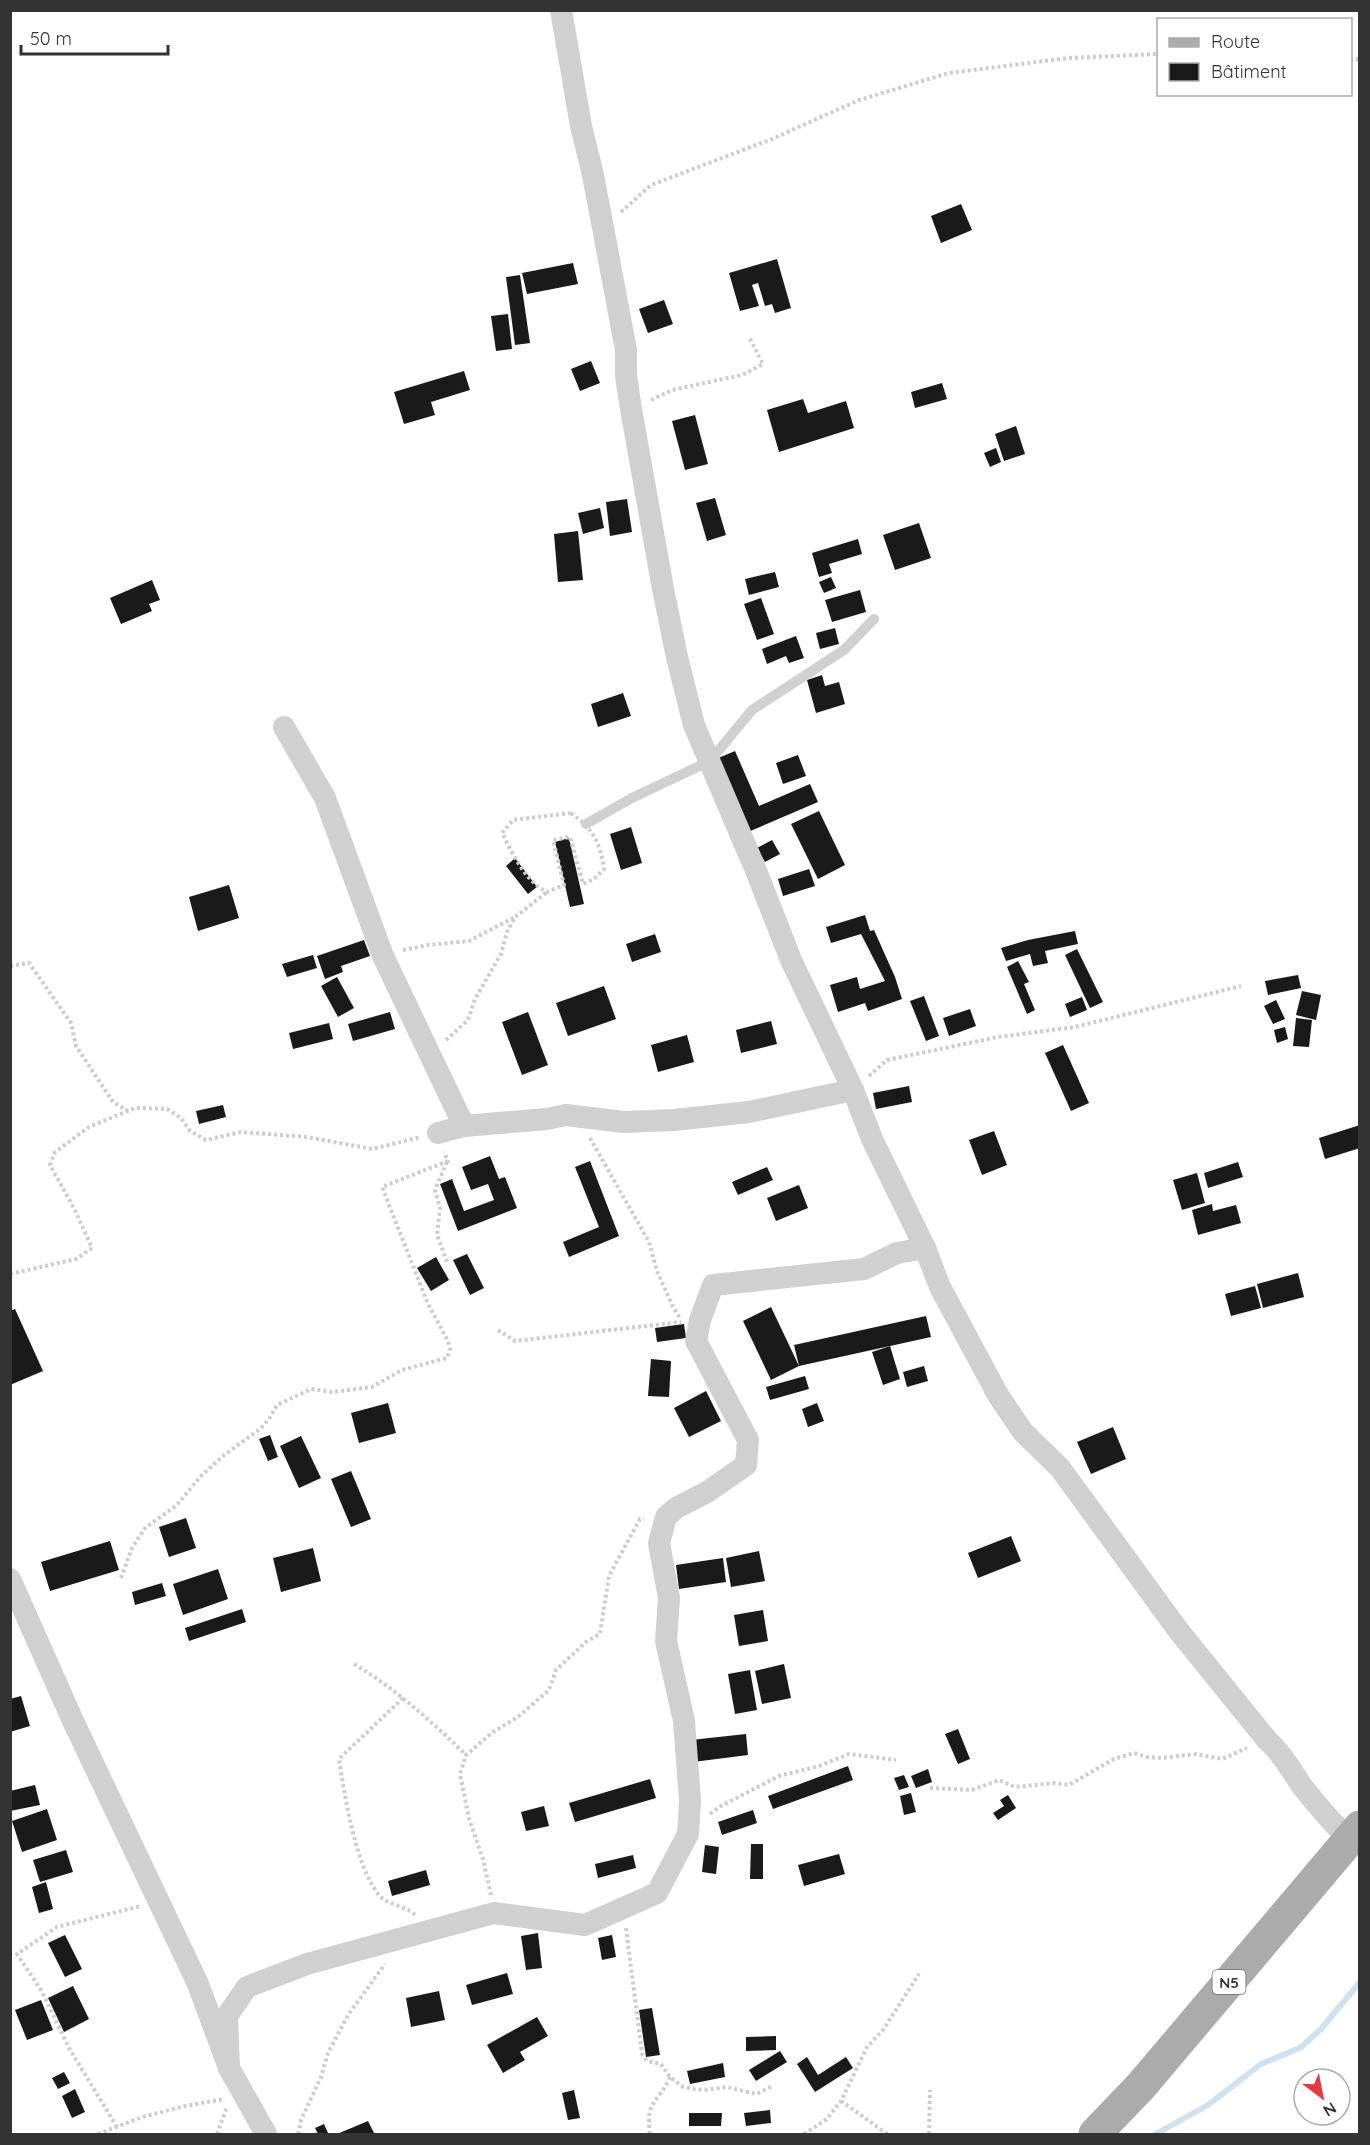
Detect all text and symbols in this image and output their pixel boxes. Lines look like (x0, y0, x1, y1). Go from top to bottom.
scale bar (21, 18, 168, 56)
legend (1157, 18, 1352, 96)
text: 50 m (30, 27, 72, 50)
text: Route (1211, 30, 1260, 53)
text: Bâtiment (1211, 60, 1287, 83)
road number: N5 (1212, 1970, 1246, 1994)
north arrow (1292, 2067, 1352, 2127)
text: N (1320, 2098, 1340, 2121)

